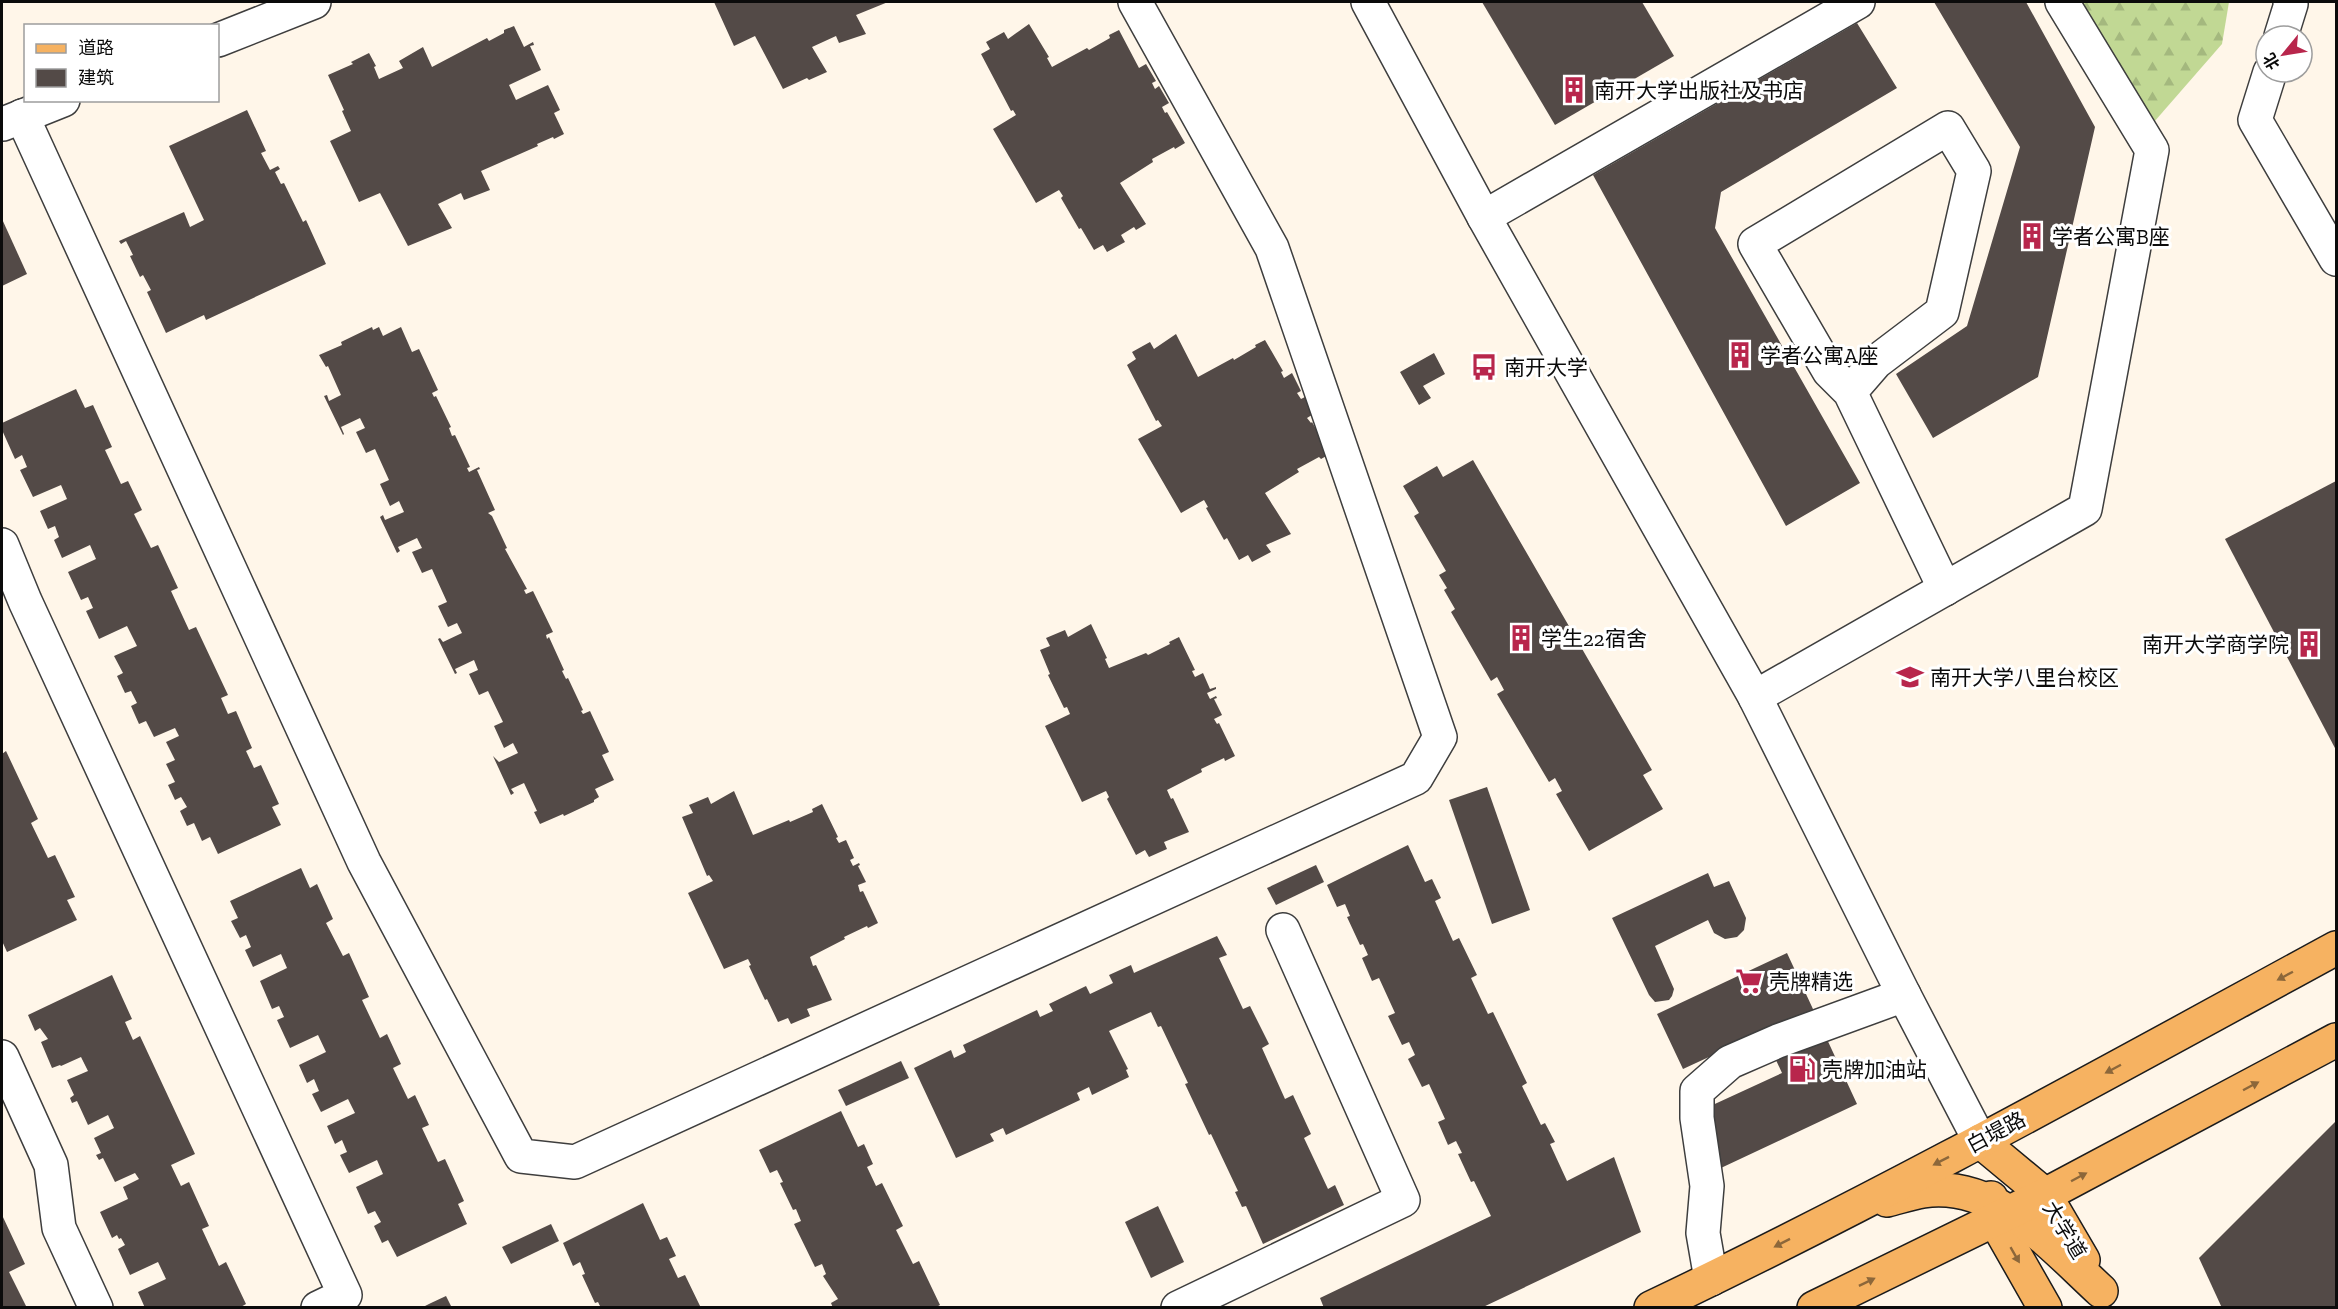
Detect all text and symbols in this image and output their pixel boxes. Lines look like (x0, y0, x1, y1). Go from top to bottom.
legend (24, 24, 219, 102)
north arrow (2254, 24, 2314, 84)
text: 道路 (78, 37, 114, 59)
text: 北 (2259, 50, 2284, 73)
text: 建筑 (78, 67, 114, 89)
building icon: 南开大学出版社及书店 (1559, 75, 1589, 105)
place label: 南开大学出版社及书店 (1594, 78, 1804, 103)
building icon: 学者公寓B座 (2017, 221, 2047, 251)
place label: 学者公寓B座 (2052, 224, 2170, 249)
building icon: 学者公寓A座 (1725, 340, 1755, 370)
place label: 学者公寓A座 (1760, 343, 1879, 368)
bus stop icon: 南开大学 (1469, 352, 1499, 382)
place label: 南开大学 (1504, 355, 1588, 380)
building icon: 学生22宿舍 (1506, 623, 1536, 653)
place label: 学生22宿舍 (1541, 626, 1647, 651)
building icon: 南开大学商学院 (2294, 629, 2324, 659)
place label: 南开大学商学院 (2142, 632, 2289, 657)
school or university icon: 南开大学八里台校区 (1895, 662, 1925, 692)
place label: 南开大学八里台校区 (1930, 665, 2119, 690)
supermarket icon: 壳牌精选 (1734, 966, 1764, 996)
place label: 壳牌精选 (1769, 969, 1853, 994)
one-way arrow (2276, 971, 2293, 981)
fuel station icon: 壳牌加油站 (1787, 1054, 1817, 1084)
place label: 壳牌加油站 (1822, 1057, 1927, 1082)
one-way arrow (2105, 1064, 2122, 1074)
one-way arrow (2243, 1081, 2260, 1090)
street label: 白堤路 (1962, 1106, 2030, 1158)
one-way arrow (1933, 1156, 1950, 1165)
one-way arrow (2071, 1172, 2088, 1182)
street label: 大学道 (2038, 1197, 2092, 1263)
one-way arrow (1773, 1238, 1790, 1247)
one-way arrow (2010, 1247, 2020, 1264)
one-way arrow (1858, 1277, 1875, 1287)

